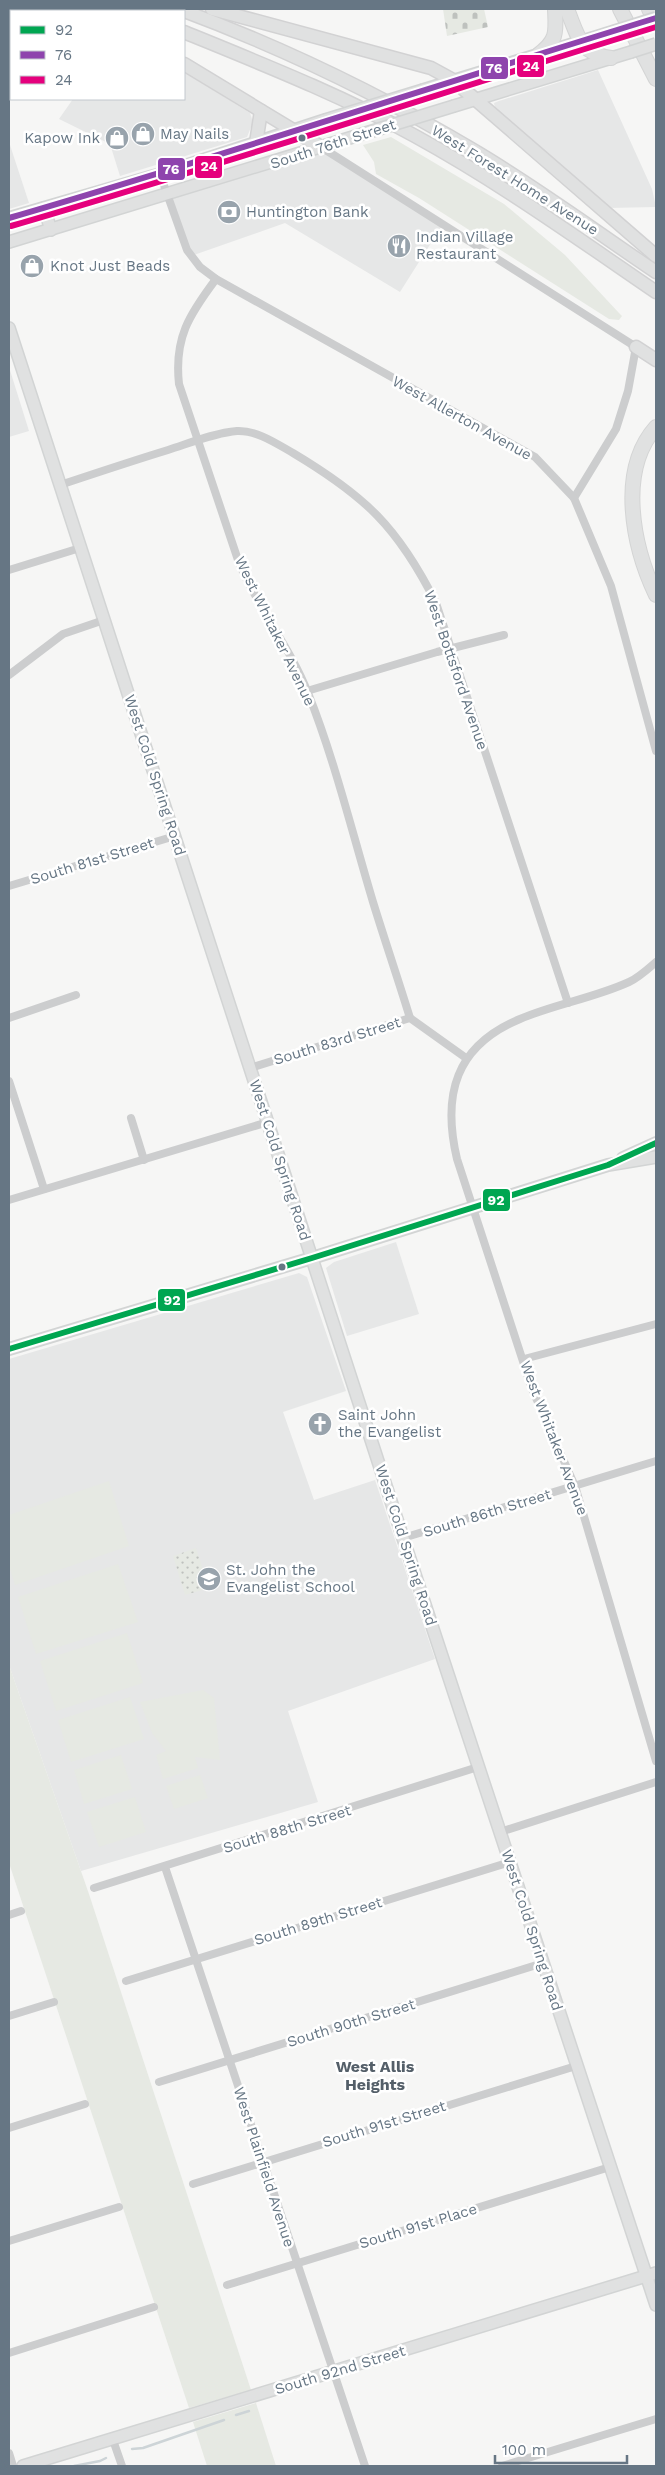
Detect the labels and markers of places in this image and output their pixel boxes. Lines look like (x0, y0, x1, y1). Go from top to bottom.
shop icon: May Nails (130, 121, 156, 147)
shop icon: Kapow Ink (104, 125, 130, 151)
place label: May Nails (160, 125, 229, 143)
place label: Kapow Ink (24, 129, 100, 147)
unlabelled marker (297, 133, 307, 143)
bank icon: Huntington Bank (216, 199, 242, 225)
place label: Huntington Bank (246, 203, 369, 221)
place label: Indian Village Restaurant (416, 228, 513, 263)
restaurant icon: Indian Village Restaurant (386, 233, 412, 259)
shop icon: Knot Just Beads (19, 253, 45, 279)
place label: Knot Just Beads (50, 257, 170, 275)
unlabelled marker (277, 1262, 287, 1272)
place label: Saint John the Evangelist (338, 1406, 442, 1441)
church icon: Saint John the Evangelist (307, 1411, 333, 1437)
place label: St. John the Evangelist School (226, 1561, 355, 1596)
school or university icon: St. John the Evangelist School (196, 1566, 222, 1592)

